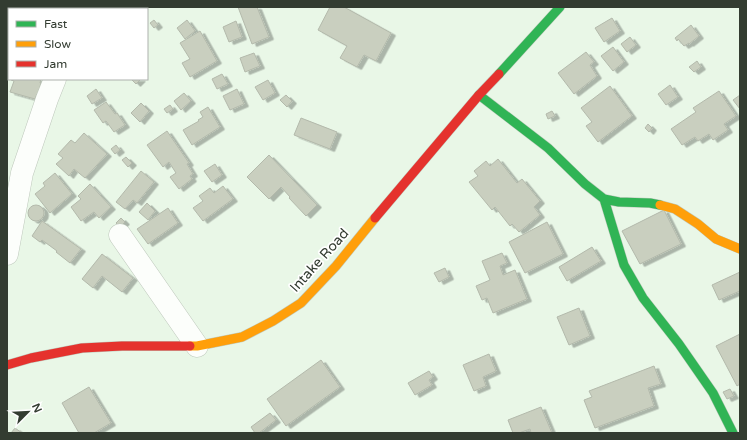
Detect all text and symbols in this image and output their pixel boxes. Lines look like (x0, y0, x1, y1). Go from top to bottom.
legend (8, 8, 148, 80)
text: Fast (44, 17, 68, 31)
text: Slow (44, 37, 71, 51)
text: Jam (44, 57, 67, 71)
street label: Intake Road (286, 225, 352, 296)
north arrow (8, 392, 48, 432)
text: N (29, 401, 44, 415)

